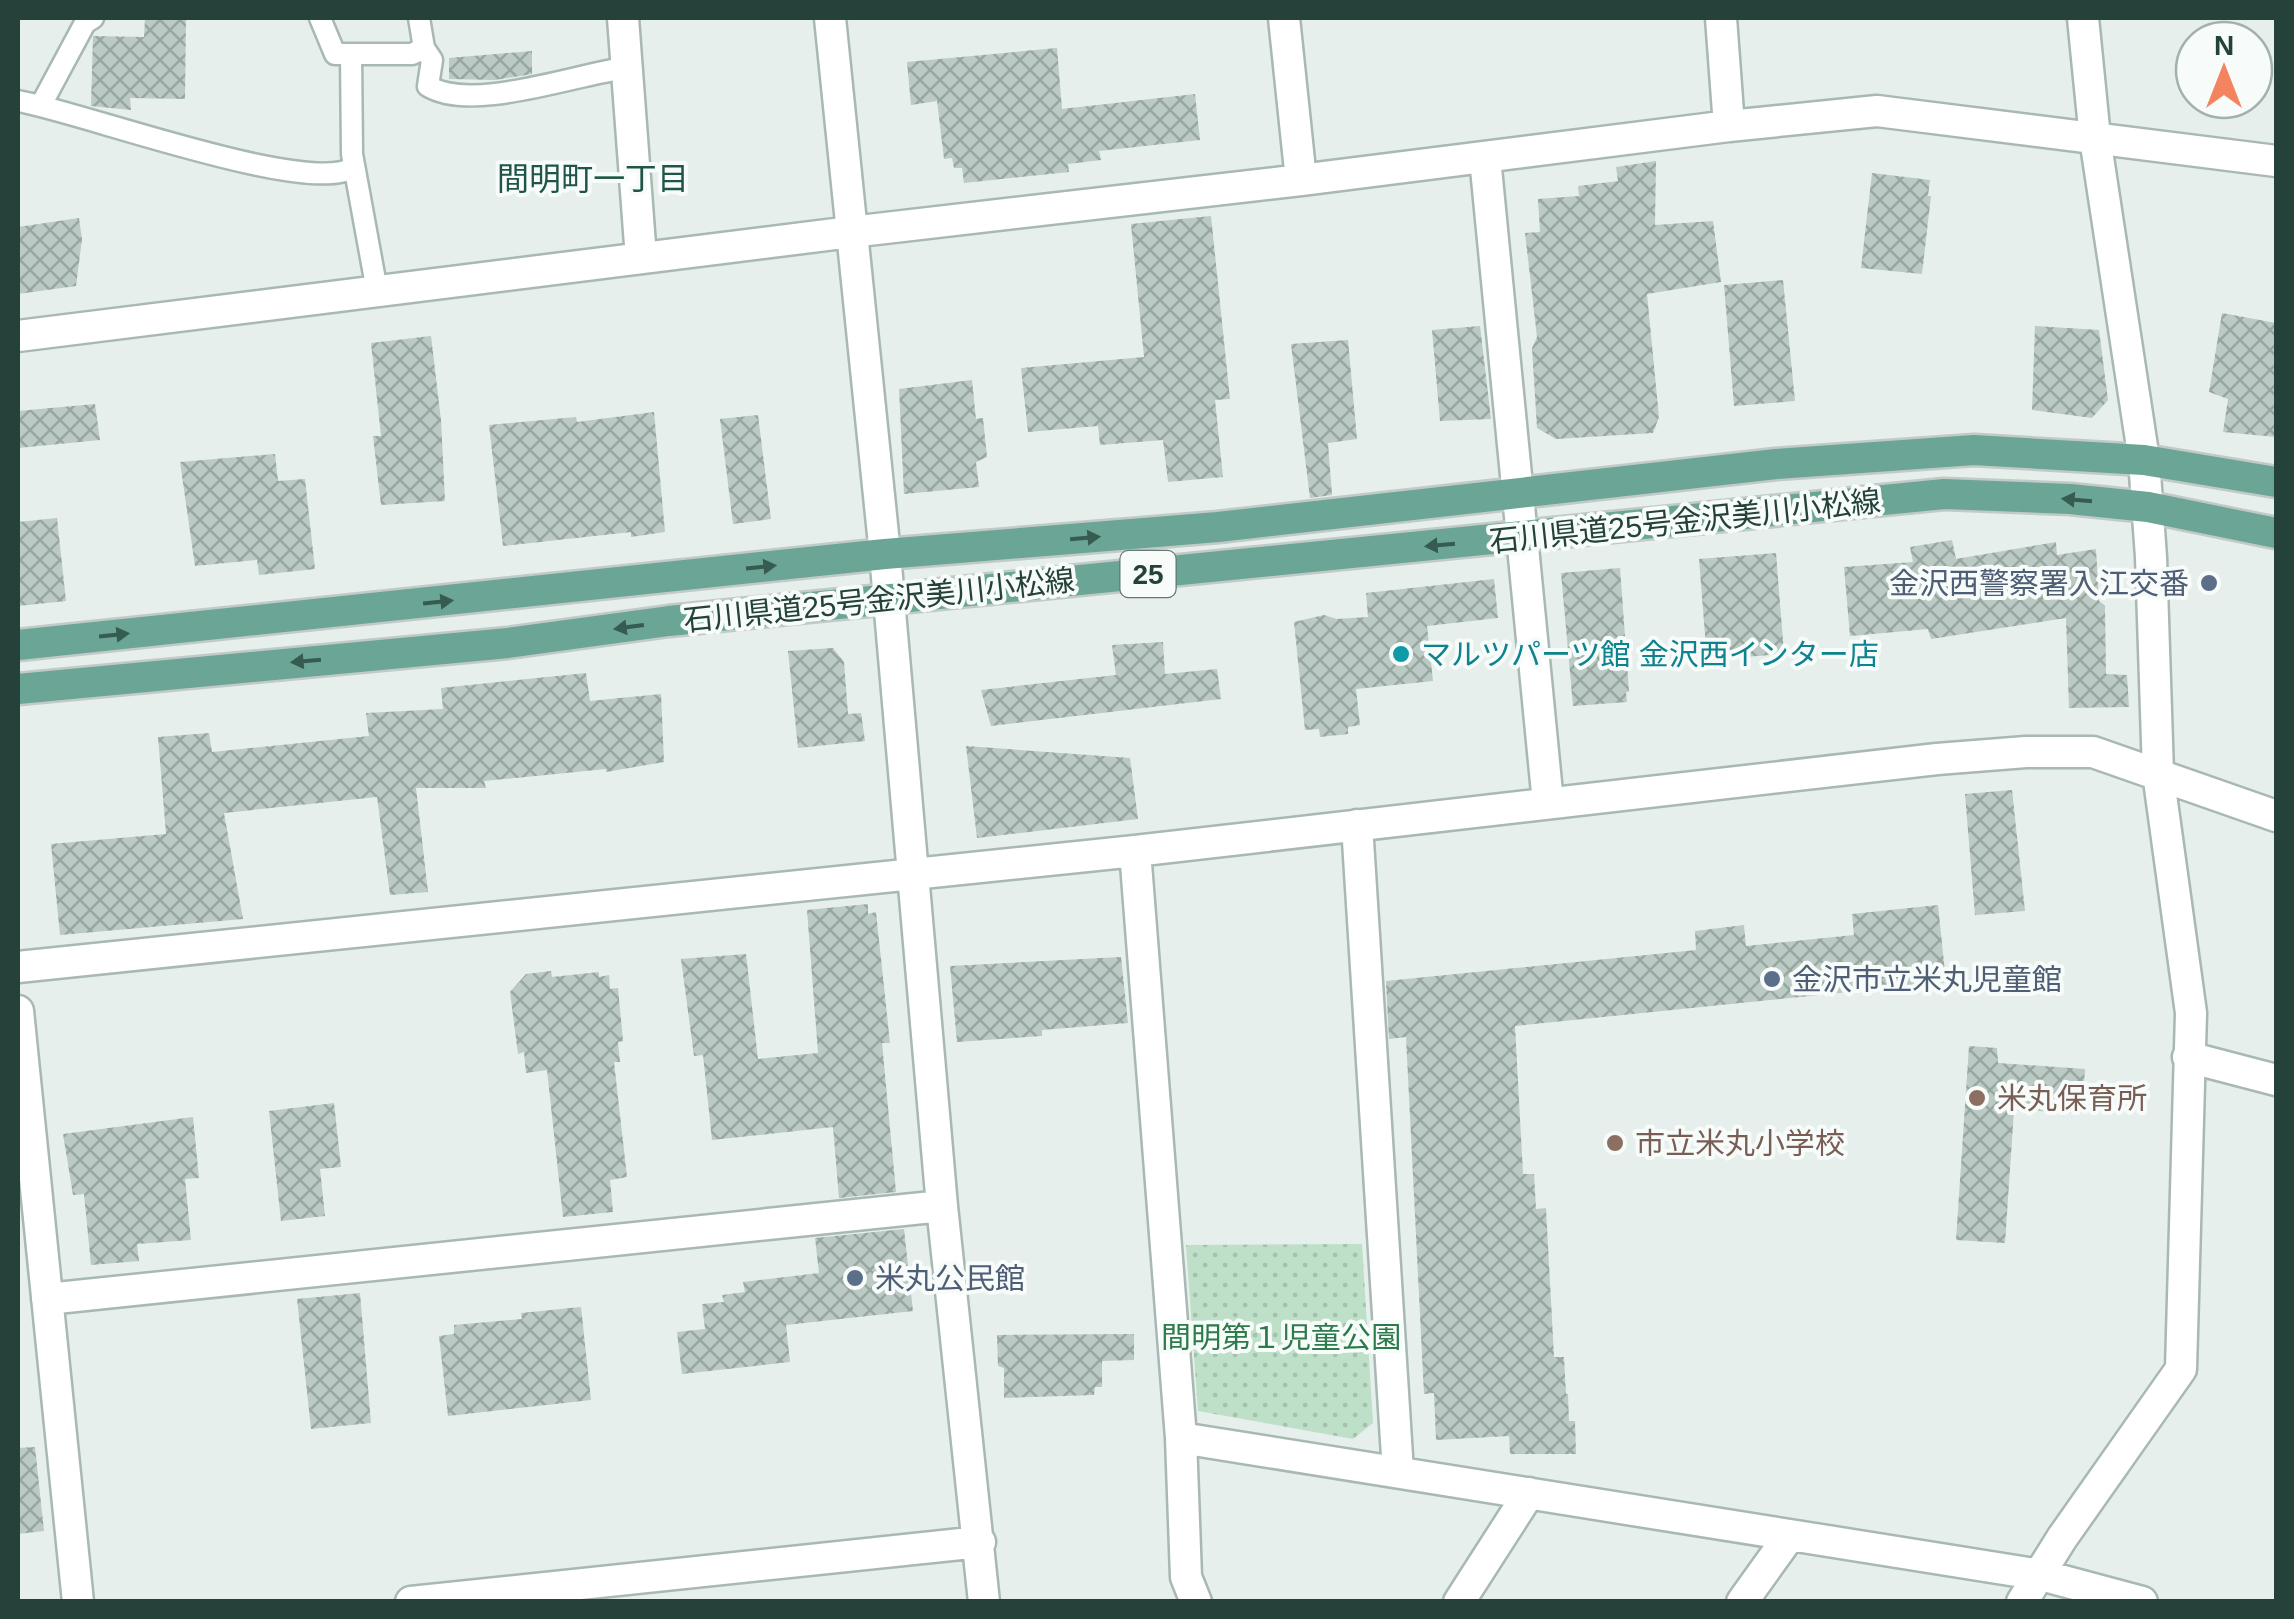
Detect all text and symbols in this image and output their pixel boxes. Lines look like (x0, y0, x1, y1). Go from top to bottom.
north arrow (2174, 20, 2274, 120)
text: N (2214, 30, 2234, 61)
district label: 間明町一丁目 (497, 161, 689, 197)
street label: 石川県道25号金沢美川小松線 (1488, 484, 1882, 558)
one-way arrow (2060, 492, 2092, 508)
one-way arrow (1069, 530, 1101, 546)
one-way arrow (1423, 538, 1455, 554)
road number: 25 (1120, 551, 1176, 597)
one-way arrow (745, 559, 777, 575)
street label: 石川県道25号金沢美川小松線 (682, 563, 1076, 637)
place label: 金沢西警察署入江交番 (1889, 567, 2189, 600)
marker: 金沢西警察署入江交番 (2198, 572, 2220, 594)
one-way arrow (422, 594, 454, 610)
one-way arrow (612, 619, 644, 635)
one-way arrow (99, 627, 131, 643)
place label: マルツパーツ館 金沢西インター店 (1421, 638, 1879, 671)
marker: マルツパーツ館 金沢西インター店 (1390, 643, 1412, 665)
one-way arrow (289, 653, 321, 669)
place label: 金沢市立米丸児童館 (1792, 963, 2062, 996)
marker: 金沢市立米丸児童館 (1761, 968, 1783, 990)
place label: 米丸保育所 (1997, 1082, 2147, 1115)
marker: 米丸保育所 (1966, 1087, 1988, 1109)
place label: 市立米丸小学校 (1635, 1127, 1845, 1160)
marker: 市立米丸小学校 (1604, 1132, 1626, 1154)
place label: 米丸公民館 (875, 1262, 1025, 1295)
marker: 米丸公民館 (844, 1267, 866, 1289)
park label: 間明第１児童公園 (1161, 1321, 1401, 1354)

